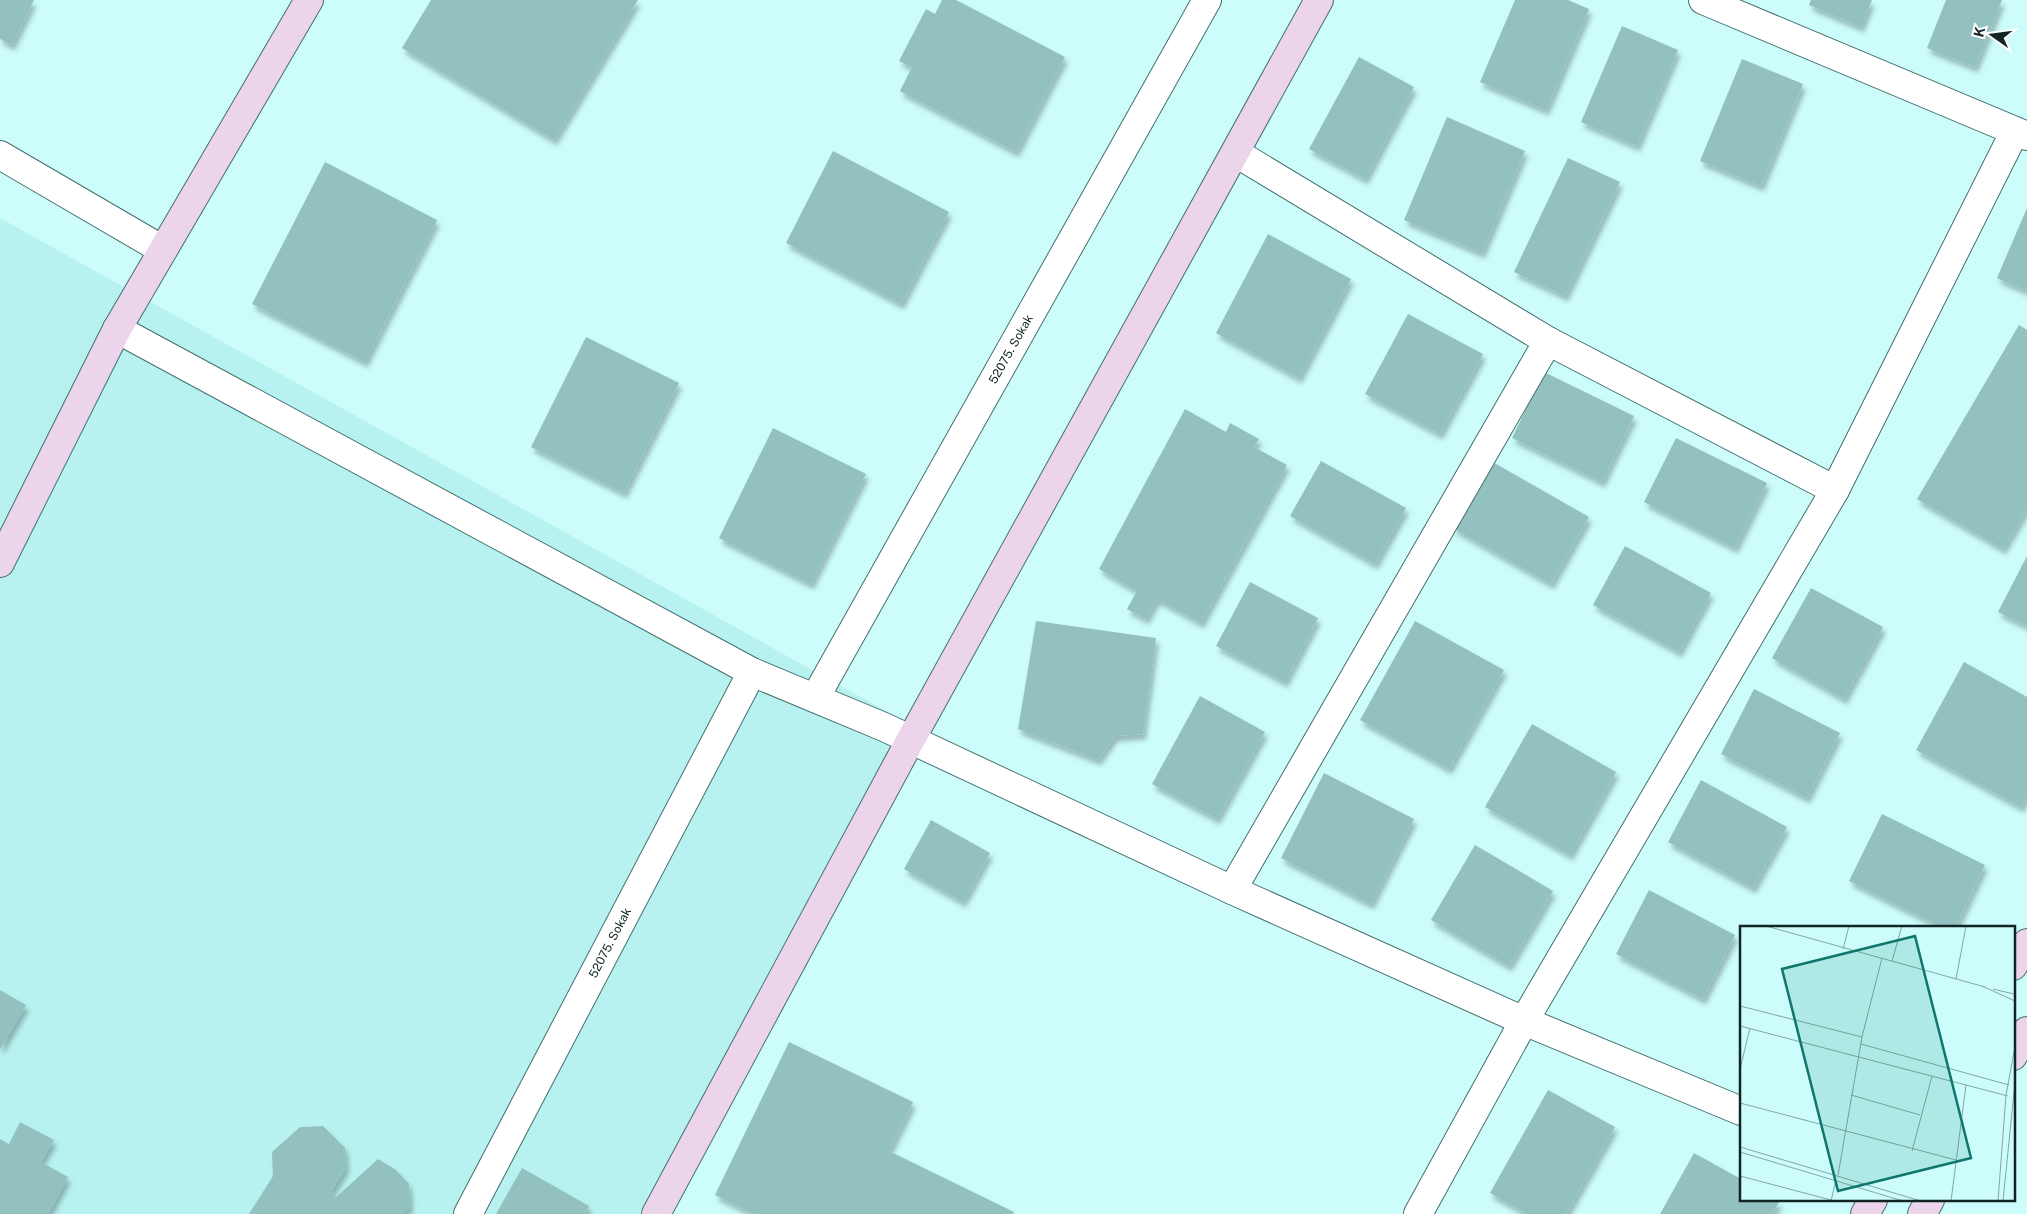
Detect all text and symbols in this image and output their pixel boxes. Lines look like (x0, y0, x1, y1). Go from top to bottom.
north arrow (1967, 10, 2017, 60)
text: K (1970, 25, 1988, 39)
street label: 52075. Sokak (986, 312, 1036, 386)
street label: 52075. Sokak (586, 905, 634, 980)
inset map (1740, 926, 2014, 1202)

